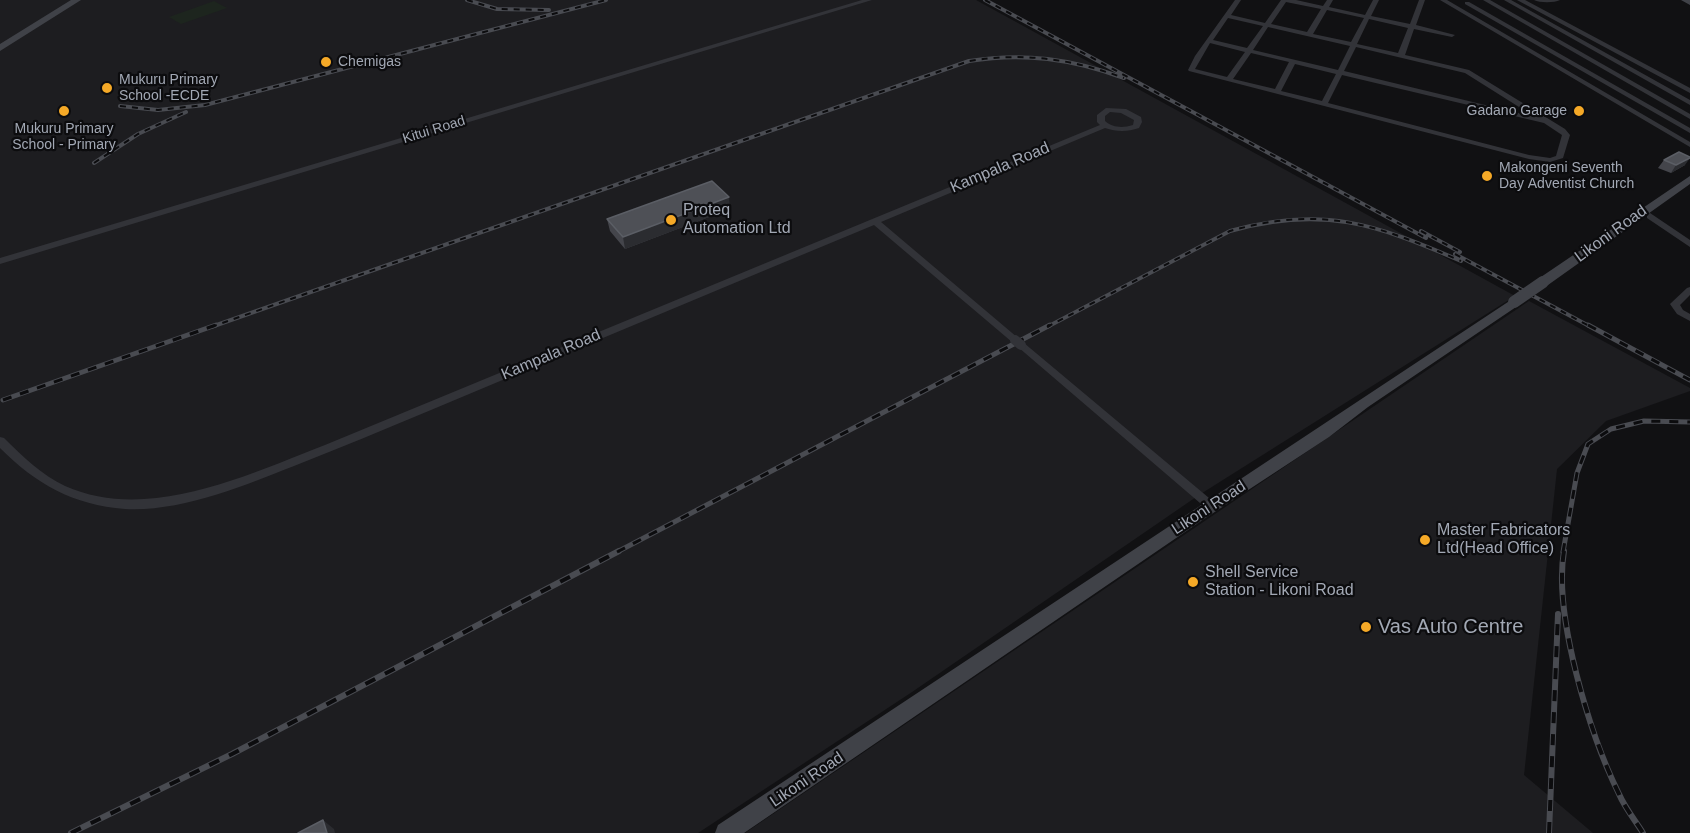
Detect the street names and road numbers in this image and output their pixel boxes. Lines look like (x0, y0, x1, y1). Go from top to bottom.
street label: Kitui Road (401, 113, 467, 147)
street label: Kampala Road (948, 138, 1052, 198)
street label: Likoni Road (1571, 201, 1651, 267)
street label: Kampala Road (499, 325, 603, 385)
street label: Likoni Road (1168, 477, 1250, 539)
street label: Likoni Road (767, 748, 847, 812)

